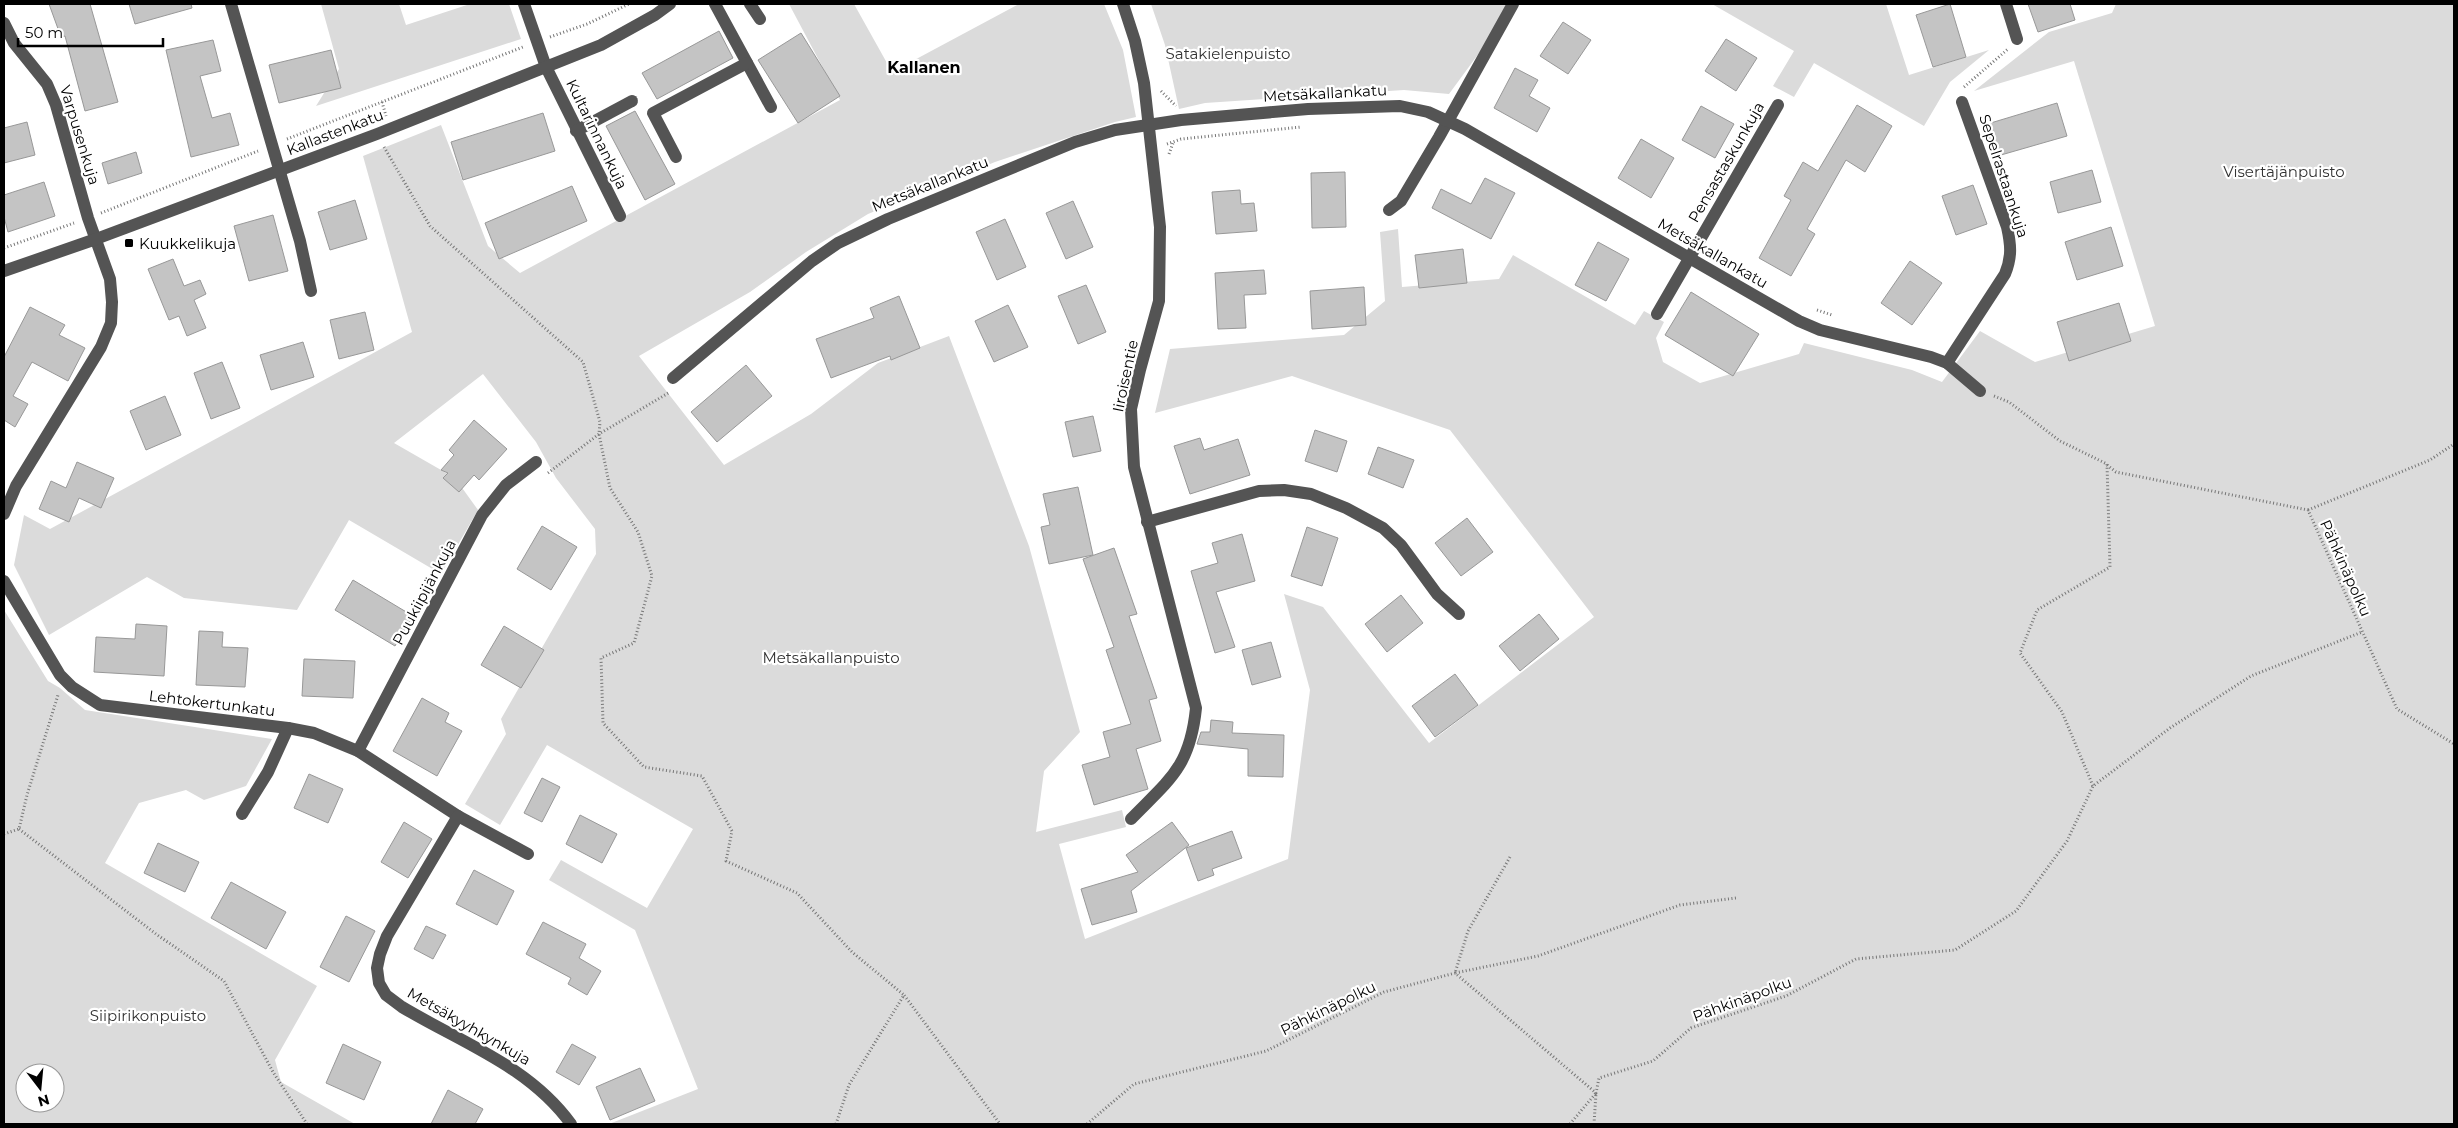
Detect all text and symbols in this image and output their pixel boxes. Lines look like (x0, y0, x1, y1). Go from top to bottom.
scale bar (18, 15, 162, 47)
text: 50 m (25, 23, 63, 42)
park label: Satakielenpuisto (1166, 44, 1290, 63)
district label: Kallanen (887, 58, 961, 77)
street label: Kultarinnankuja (562, 76, 632, 192)
street label: Metsäkallankatu (1262, 80, 1388, 106)
street label: Varpusenkuja (56, 83, 104, 187)
street label: Pensastaskunkuja (1684, 98, 1768, 226)
street label: Kallastenkatu (284, 105, 386, 159)
street label: Sepelrastaankuja (1975, 112, 2033, 240)
street label: Metsäkallankatu (869, 152, 991, 216)
park label: Visertäjänpuisto (2223, 162, 2345, 181)
street label: Metsäkallankatu (1654, 214, 1772, 292)
place label: Kuukkelikuja (139, 234, 236, 253)
marker: Kuukkelikuja (123, 237, 135, 249)
street label: Iiroisentie (1108, 338, 1142, 414)
street label: Pähkinäpolku (2316, 517, 2376, 619)
street label: Puukiipijänkuja (388, 536, 460, 648)
park label: Metsäkallanpuisto (762, 648, 900, 667)
street label: Lehtokertunkatu (148, 686, 276, 720)
street label: Pähkinäpolku (1690, 972, 1794, 1026)
street label: Pähkinäpolku (1277, 977, 1379, 1039)
street label: Metsäkyyhkynkuja (404, 983, 534, 1069)
park label: Siipirikonpuisto (90, 1006, 206, 1025)
north arrow (15, 1063, 65, 1113)
text: N (36, 1090, 52, 1111)

